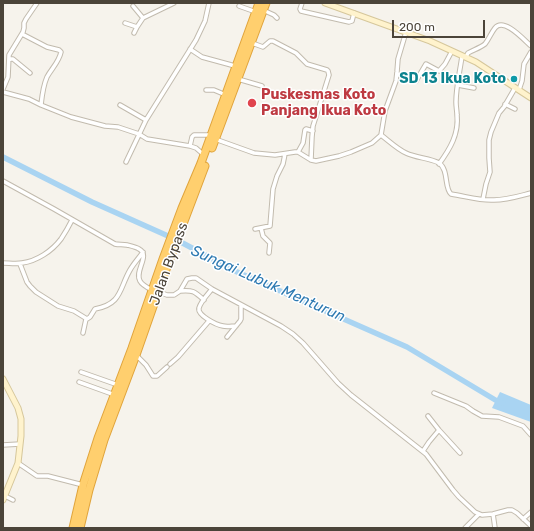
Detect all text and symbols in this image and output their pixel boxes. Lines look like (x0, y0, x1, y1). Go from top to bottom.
scale bar (394, 12, 487, 38)
text: 200 m (399, 20, 435, 34)
place label: SD 13 Ikua Koto (399, 71, 506, 87)
marker: SD 13 Ikua Koto (509, 74, 519, 84)
place label: Puskesmas Koto Panjang Ikua Koto (261, 87, 386, 120)
marker: Puskesmas Koto Panjang Ikua Koto (246, 97, 258, 109)
street label: Jalan Bypass (146, 220, 192, 308)
water label: Sungai Lubuk Menturun (188, 242, 348, 326)

